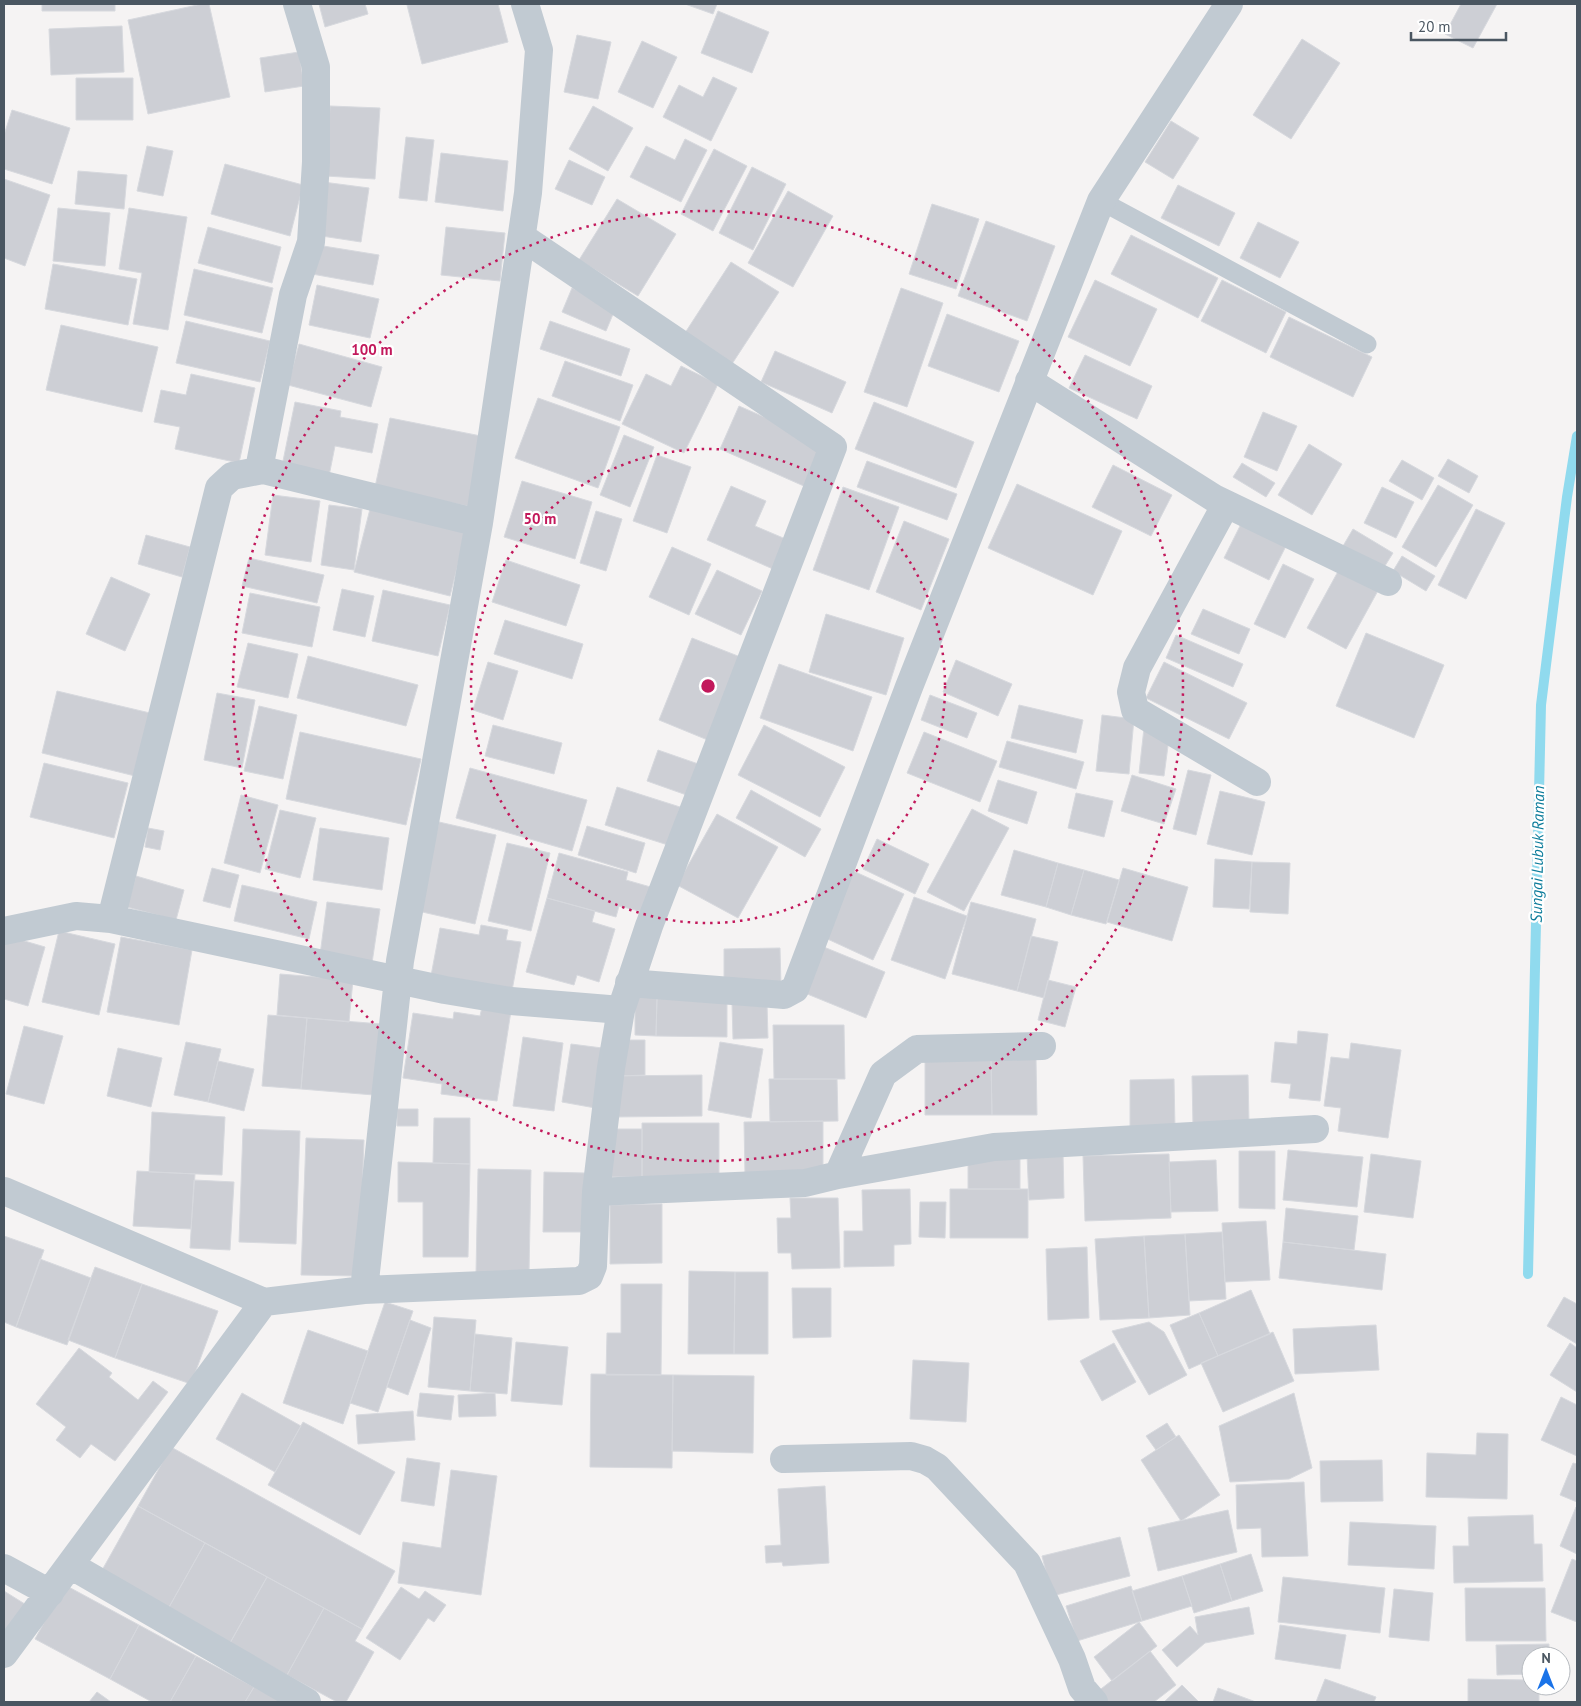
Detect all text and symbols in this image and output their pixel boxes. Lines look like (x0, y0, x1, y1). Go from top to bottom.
scale bar (1411, 10, 1506, 42)
text: 20 m (1418, 17, 1451, 36)
text: 100 m (351, 340, 393, 359)
text: 50 m (524, 509, 556, 528)
centre of rings (699, 677, 717, 695)
water label: Sungai Lubuk Raman (1526, 785, 1548, 923)
north arrow (1521, 1646, 1571, 1696)
text: N (1541, 1649, 1551, 1667)

